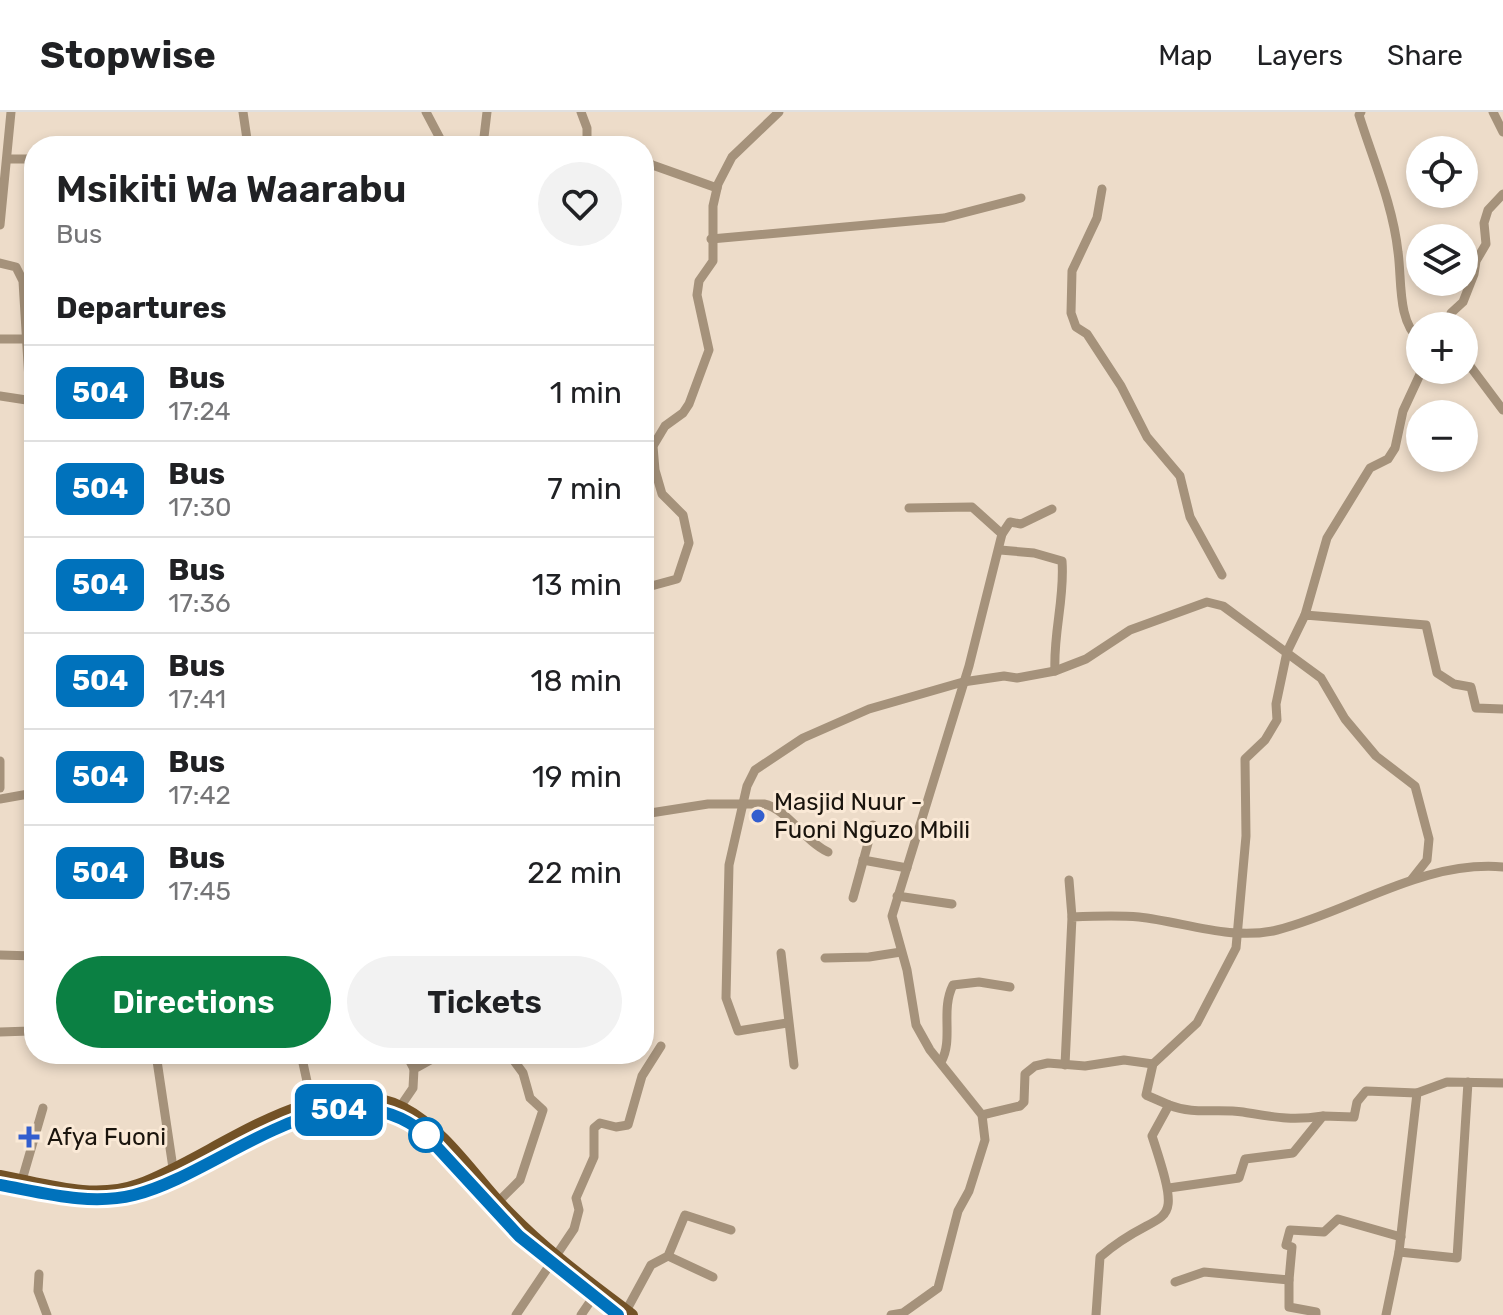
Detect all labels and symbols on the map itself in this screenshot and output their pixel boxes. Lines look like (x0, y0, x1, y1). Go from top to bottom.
place label: Masjid Nuur - Fuoni Nguzo Mbili (774, 788, 970, 844)
marker: Masjid Nuur - Fuoni Nguzo Mbili (749, 807, 767, 825)
line badge: 504 (293, 1084, 385, 1136)
unlabelled marker (409, 1118, 443, 1152)
place label: Afya Fuoni (47, 1123, 166, 1151)
marker: Afya Fuoni (18, 1126, 40, 1148)

